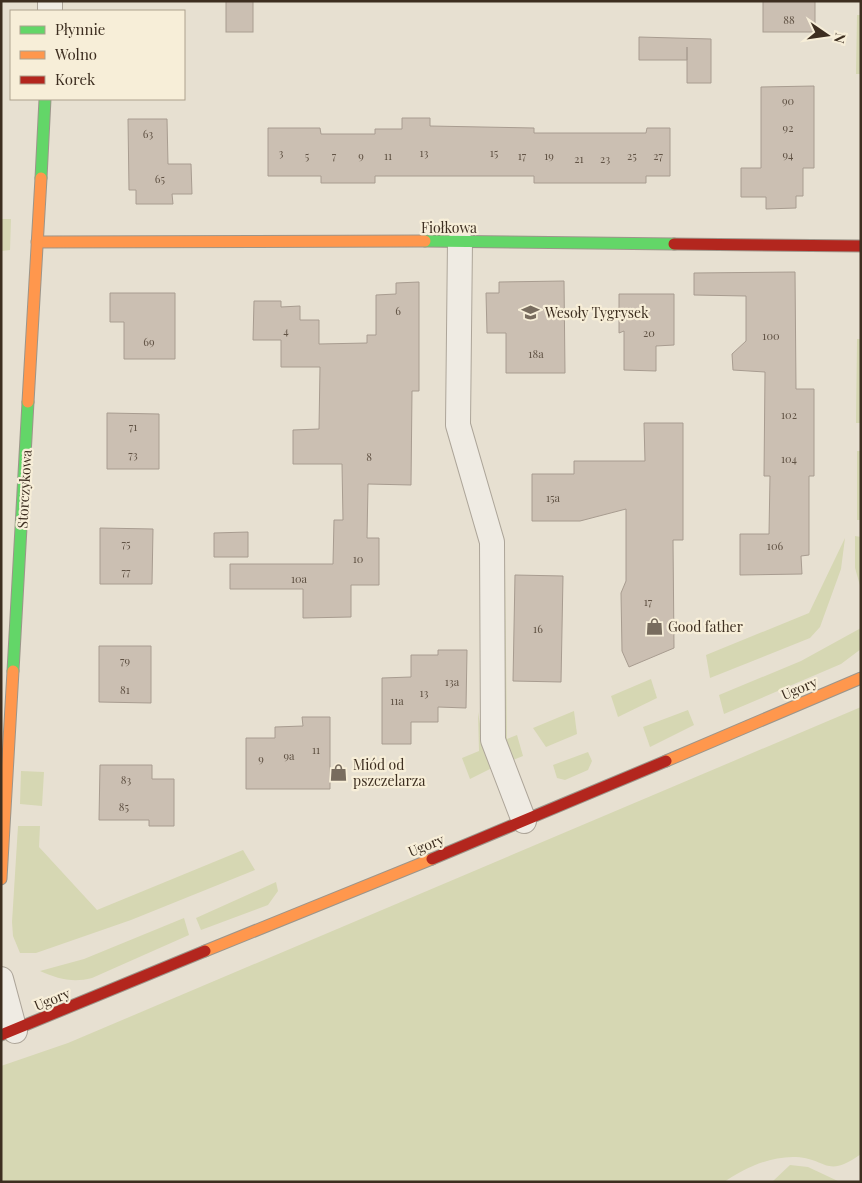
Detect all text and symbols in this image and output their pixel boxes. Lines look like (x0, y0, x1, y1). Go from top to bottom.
legend (10, 10, 185, 100)
north arrow (802, 10, 852, 60)
house number: 88 (783, 12, 795, 27)
text: Płynnie (55, 19, 105, 39)
text: N (830, 31, 851, 45)
text: Wolno (54, 44, 97, 64)
text: Korek (55, 69, 96, 89)
house number: 90 (782, 93, 794, 108)
house number: 92 (783, 120, 793, 135)
house number: 63 (143, 126, 153, 141)
house number: 3 (279, 145, 284, 160)
house number: 13 (420, 145, 428, 160)
house number: 15 (490, 145, 499, 160)
house number: 94 (782, 147, 794, 162)
house number: 5 (305, 148, 310, 163)
house number: 7 (332, 148, 337, 163)
house number: 9 (358, 148, 364, 163)
house number: 11 (384, 148, 392, 163)
house number: 17 (518, 148, 527, 163)
house number: 19 (544, 148, 554, 163)
house number: 25 (627, 148, 637, 163)
house number: 27 (653, 148, 663, 163)
house number: 21 (574, 151, 584, 166)
house number: 23 (600, 151, 610, 166)
house number: 65 (155, 171, 166, 186)
street label: Fiołkowa (421, 218, 477, 237)
school or university icon: Wesoły Tygrysek (521, 302, 541, 322)
house number: 6 (395, 303, 401, 318)
place label: Wesoły Tygrysek (544, 303, 649, 322)
house number: 4 (283, 323, 289, 338)
house number: 20 (643, 325, 655, 340)
house number: 100 (762, 328, 780, 343)
house number: 69 (143, 334, 155, 349)
house number: 18a (528, 346, 544, 361)
house number: 102 (781, 407, 797, 422)
house number: 71 (129, 419, 137, 434)
house number: 73 (128, 447, 138, 462)
street label: Storczykowa (12, 449, 36, 529)
house number: 8 (366, 449, 372, 464)
house number: 104 (781, 451, 798, 466)
house number: 15a (546, 490, 561, 505)
house number: 75 (121, 536, 131, 551)
house number: 106 (767, 538, 783, 553)
house number: 10 (353, 551, 364, 566)
house number: 77 (122, 564, 131, 579)
house number: 10a (291, 571, 308, 586)
house number: 17 (644, 594, 653, 609)
shop icon: Good father (644, 616, 664, 636)
place label: Good father (668, 617, 744, 636)
house number: 16 (533, 621, 543, 636)
house number: 79 (120, 653, 130, 668)
street label: Ugory (778, 672, 820, 704)
house number: 13a (445, 674, 460, 689)
house number: 81 (120, 682, 130, 697)
house number: 13 (420, 685, 428, 700)
house number: 11a (390, 693, 404, 708)
house number: 11 (312, 742, 320, 757)
house number: 9a (283, 748, 295, 763)
house number: 9 (258, 751, 264, 766)
place label: Miód od pszczelarza (353, 755, 425, 790)
shop icon: Miód od pszczelarza (329, 762, 349, 782)
house number: 83 (121, 772, 131, 787)
house number: 85 (119, 799, 130, 814)
street label: Ugory (405, 829, 447, 861)
street label: Ugory (31, 983, 73, 1015)

